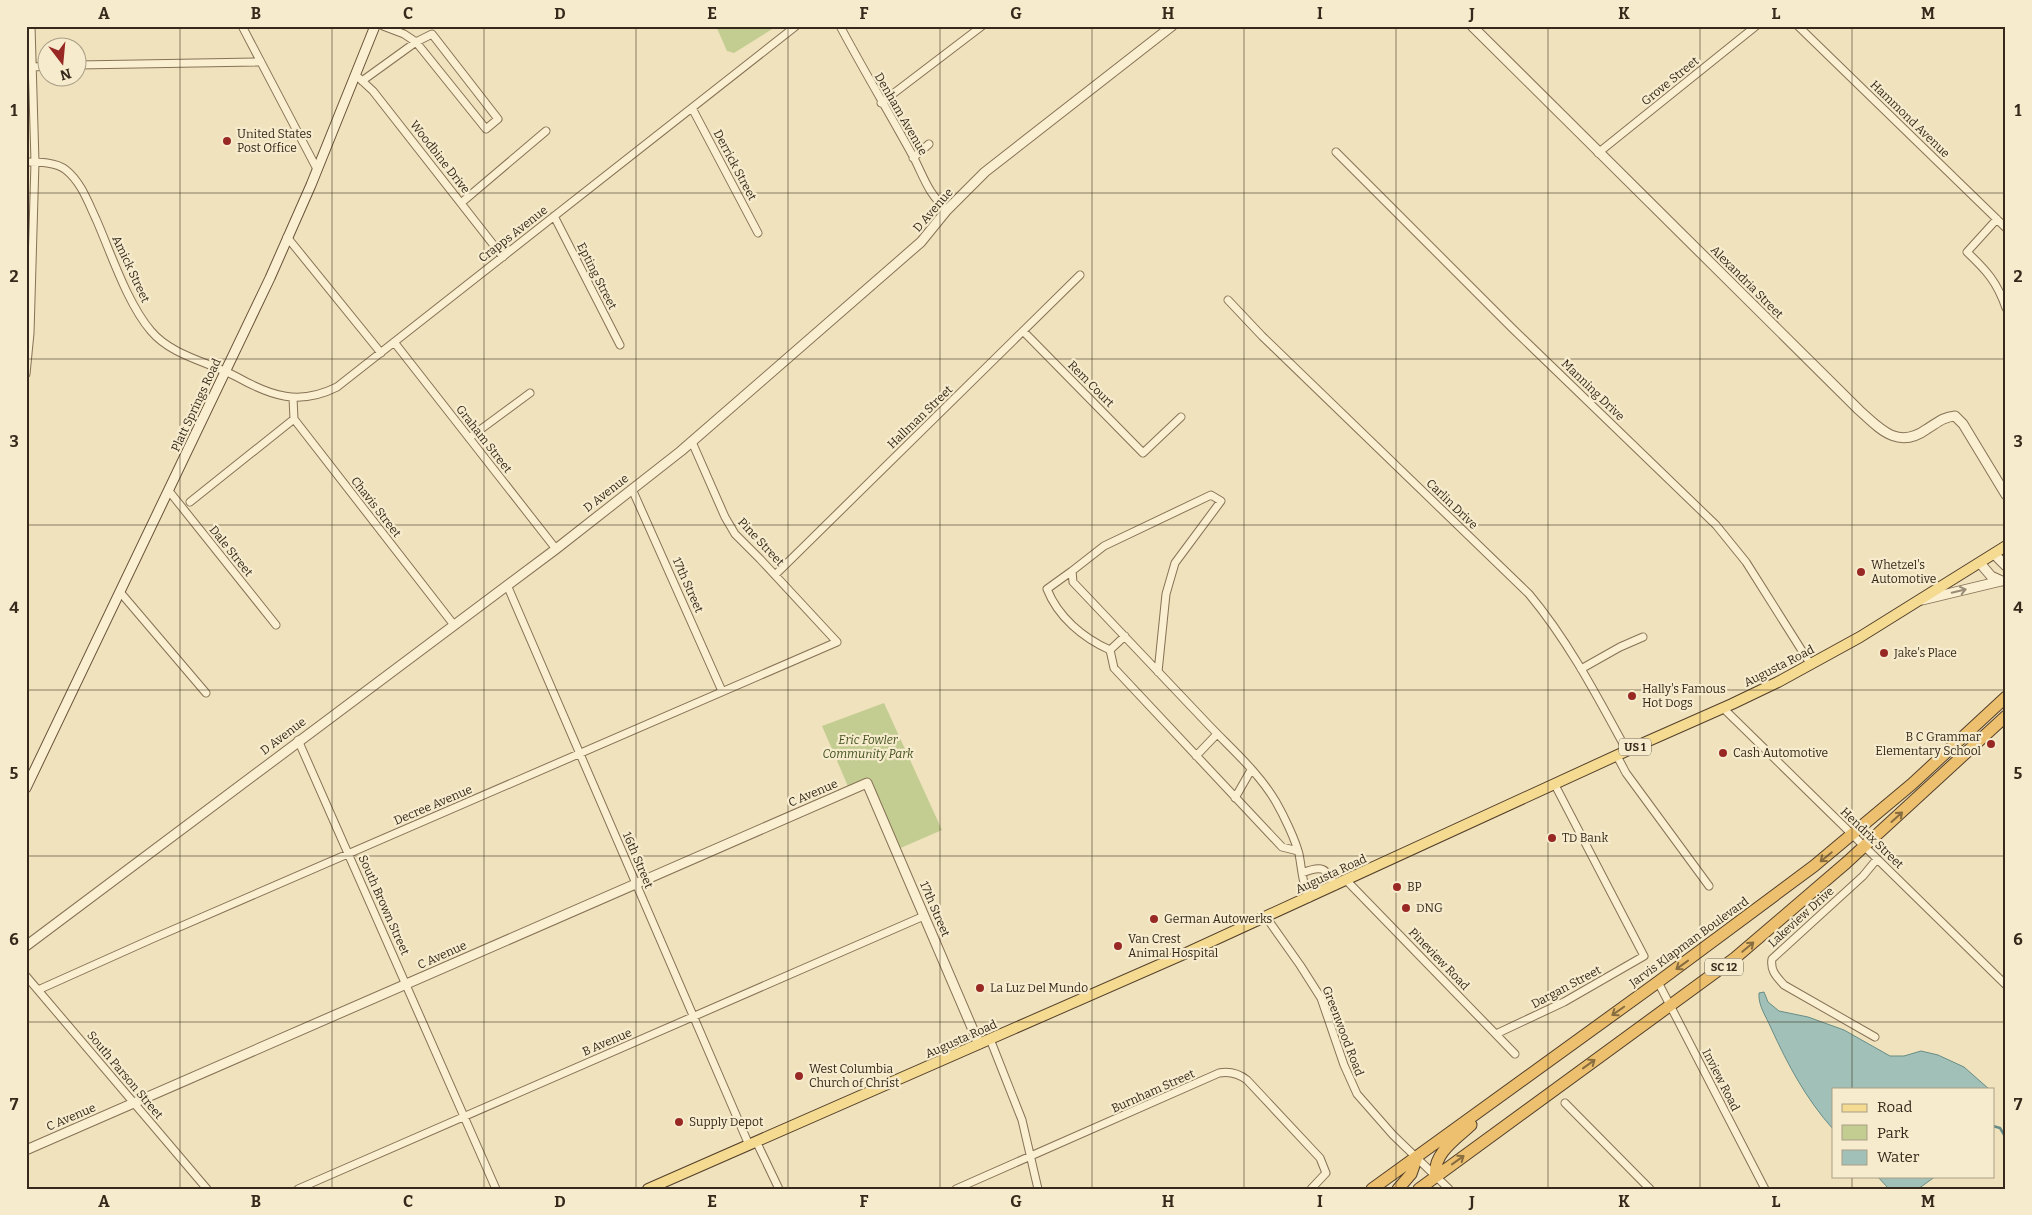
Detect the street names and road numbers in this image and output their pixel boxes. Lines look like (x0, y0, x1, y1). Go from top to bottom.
street label: Grove Street (1639, 53, 1702, 108)
street label: Denham Avenue (872, 70, 930, 158)
street label: Hammond Avenue (1867, 77, 1953, 161)
street label: Woodbine Drive (407, 118, 473, 196)
street label: Derrick Street (711, 127, 760, 203)
street label: D Avenue (910, 185, 956, 235)
street label: Crapps Avenue (476, 203, 550, 265)
street label: Amick Street (109, 233, 153, 305)
street label: Epting Street (574, 240, 620, 312)
street label: Alexandria Street (1708, 243, 1787, 322)
street label: Platt Springs Road (168, 356, 224, 454)
street label: Manning Drive (1559, 356, 1627, 424)
street label: Rem Court (1065, 358, 1117, 410)
street label: Hallman Street (885, 382, 956, 451)
street label: Graham Street (453, 402, 515, 476)
street label: D Avenue (581, 471, 631, 515)
street label: Chavis Street (348, 474, 404, 541)
street label: Carlin Drive (1423, 476, 1481, 532)
street label: Pine Street (735, 515, 787, 570)
street label: Dale Street (206, 523, 256, 580)
street label: 17th Street (670, 555, 707, 615)
street label: Augusta Road (1742, 642, 1816, 690)
street label: D Avenue (258, 714, 308, 758)
road number: US 1 (1619, 739, 1651, 756)
street label: C Avenue (786, 776, 840, 810)
street label: Decree Avenue (392, 782, 474, 828)
street label: Hendrix Street (1838, 804, 1907, 872)
street label: 16th Street (620, 830, 656, 891)
street label: Augusta Road (1293, 851, 1369, 897)
street label: South Brown Street (356, 853, 413, 958)
street label: 17th Street (917, 879, 953, 939)
street label: Lakeview Drive (1765, 884, 1837, 950)
street label: Jarvis Klapman Boulevard (1626, 894, 1751, 990)
street label: Pineview Road (1406, 925, 1472, 993)
street label: C Avenue (415, 938, 469, 972)
road number: SC 12 (1705, 959, 1743, 976)
street label: Dargan Street (1529, 962, 1604, 1011)
street label: Greenwood Road (1319, 984, 1367, 1078)
street label: Augusta Road (923, 1017, 999, 1061)
street label: B Avenue (580, 1025, 634, 1059)
street label: South Parson Street (84, 1028, 166, 1122)
street label: Inview Road (1699, 1047, 1743, 1113)
street label: Burnham Street (1109, 1066, 1197, 1116)
street label: C Avenue (44, 1100, 98, 1134)

